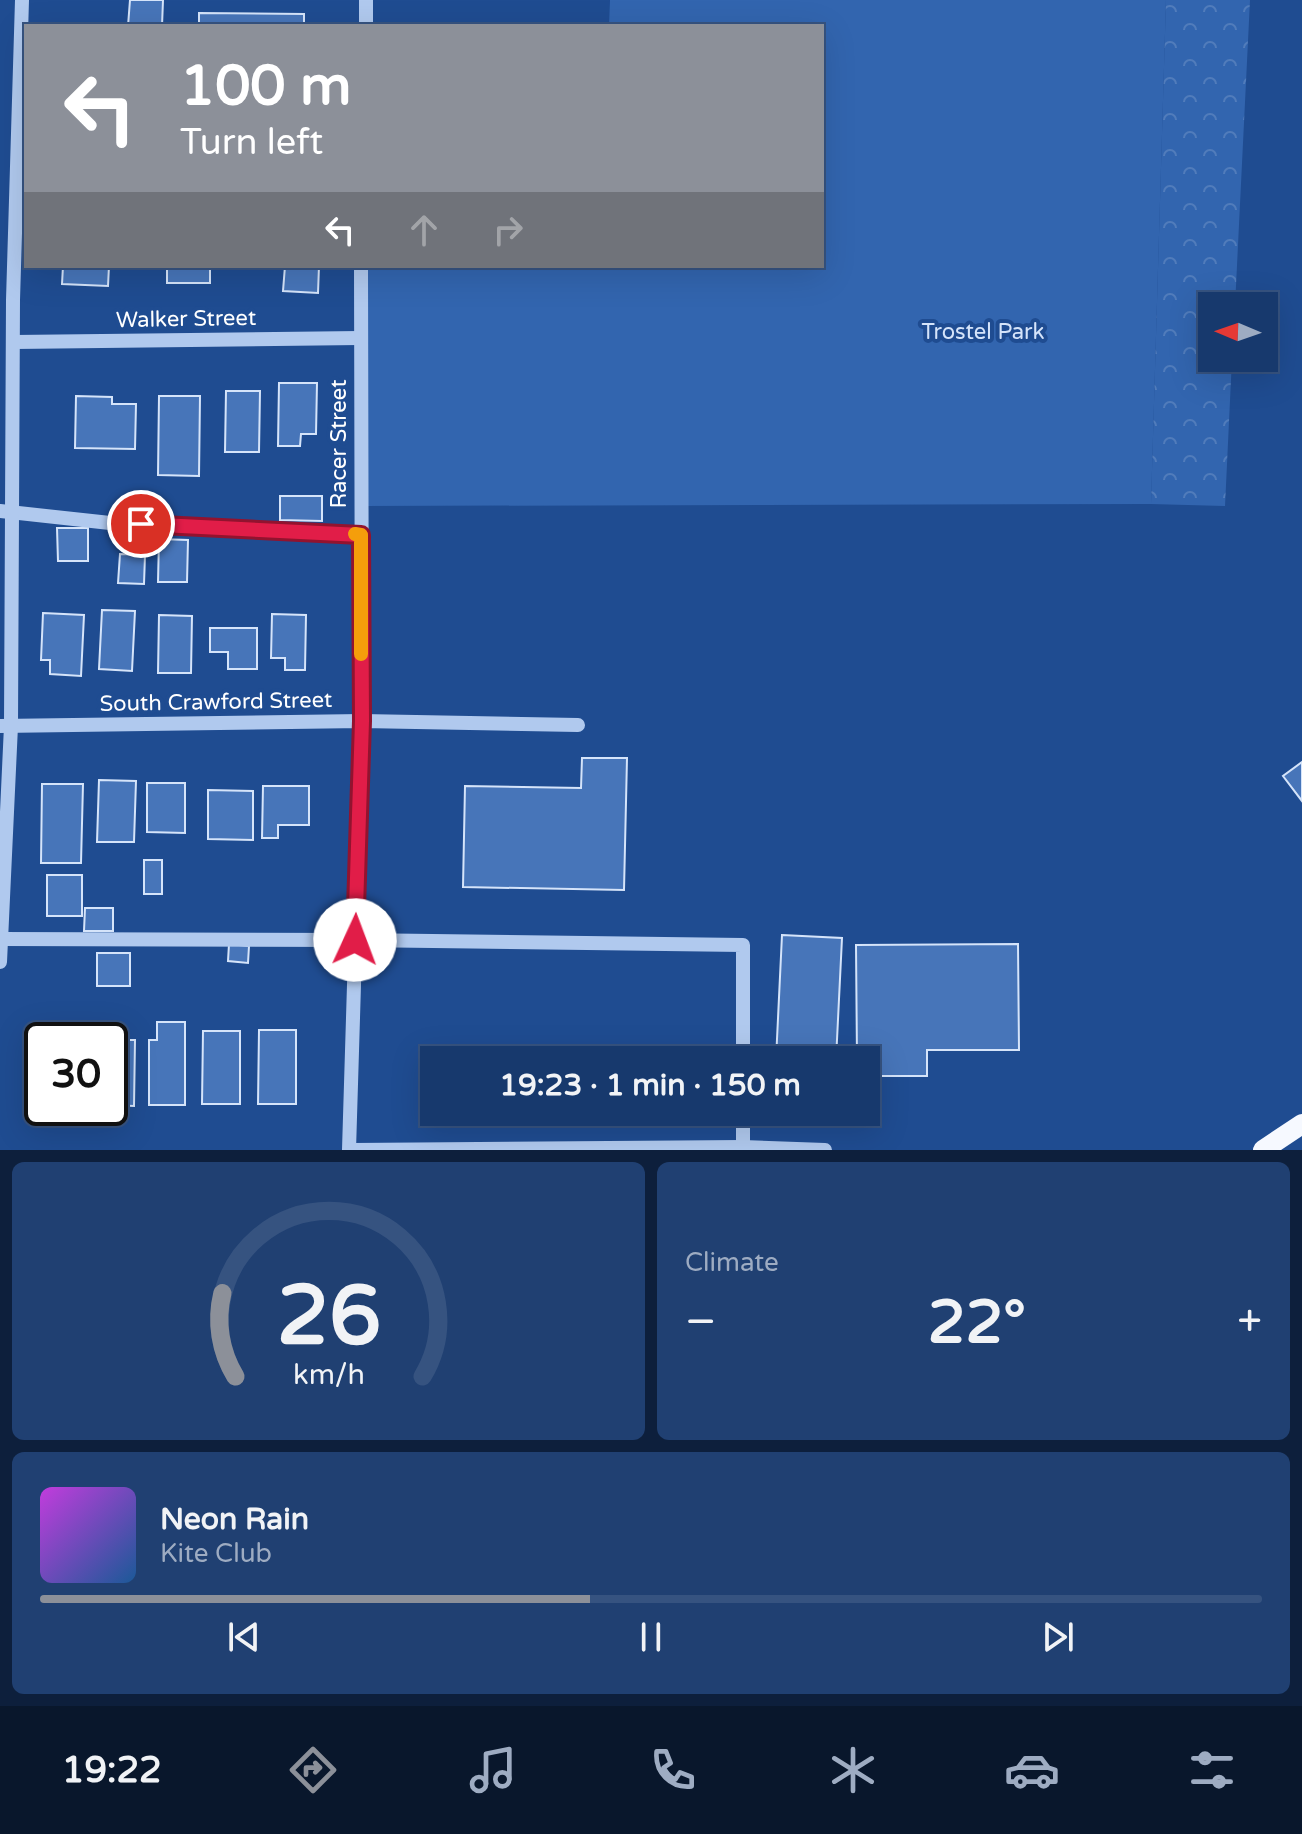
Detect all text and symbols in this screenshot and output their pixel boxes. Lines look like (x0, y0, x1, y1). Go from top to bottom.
text: 100 m (180, 53, 351, 120)
icon: left (48, 56, 152, 160)
text: Turn left (180, 121, 323, 164)
icon: left (318, 208, 362, 252)
icon: ahead (402, 208, 446, 252)
icon: right (486, 208, 530, 252)
north arrow (1198, 292, 1278, 372)
map controls (1198, 292, 1278, 372)
street label: Walker Street (116, 305, 256, 333)
park label: Trostel Park (922, 319, 1044, 345)
street label: Racer Street (326, 379, 352, 509)
pin (107, 490, 175, 558)
icon: arrive (119, 502, 163, 546)
street label: South Crawford Street (99, 687, 333, 717)
position arrow (313, 898, 397, 982)
speed limit sign: 30 (24, 1022, 128, 1126)
text: 19:23 · 1 min · 150 m (499, 1067, 801, 1104)
text: Climate (685, 1247, 779, 1278)
text: 26 (276, 1267, 381, 1367)
text: 22° (928, 1287, 1026, 1359)
text: − (685, 1296, 716, 1349)
text: + (1237, 1296, 1262, 1349)
text: km/h (293, 1358, 364, 1392)
text: Neon Rain (160, 1501, 309, 1538)
text: Kite Club (160, 1538, 272, 1569)
icon: previous (222, 1615, 266, 1659)
icon: pause (629, 1615, 673, 1659)
icon: next (1036, 1615, 1080, 1659)
icon: directions (285, 1742, 341, 1798)
icon: music (465, 1742, 521, 1798)
icon: phone (645, 1742, 701, 1798)
icon: climate (825, 1742, 881, 1798)
icon: car (1004, 1742, 1060, 1798)
icon: filters (1184, 1742, 1240, 1798)
text: 19:22 (62, 1749, 162, 1792)

